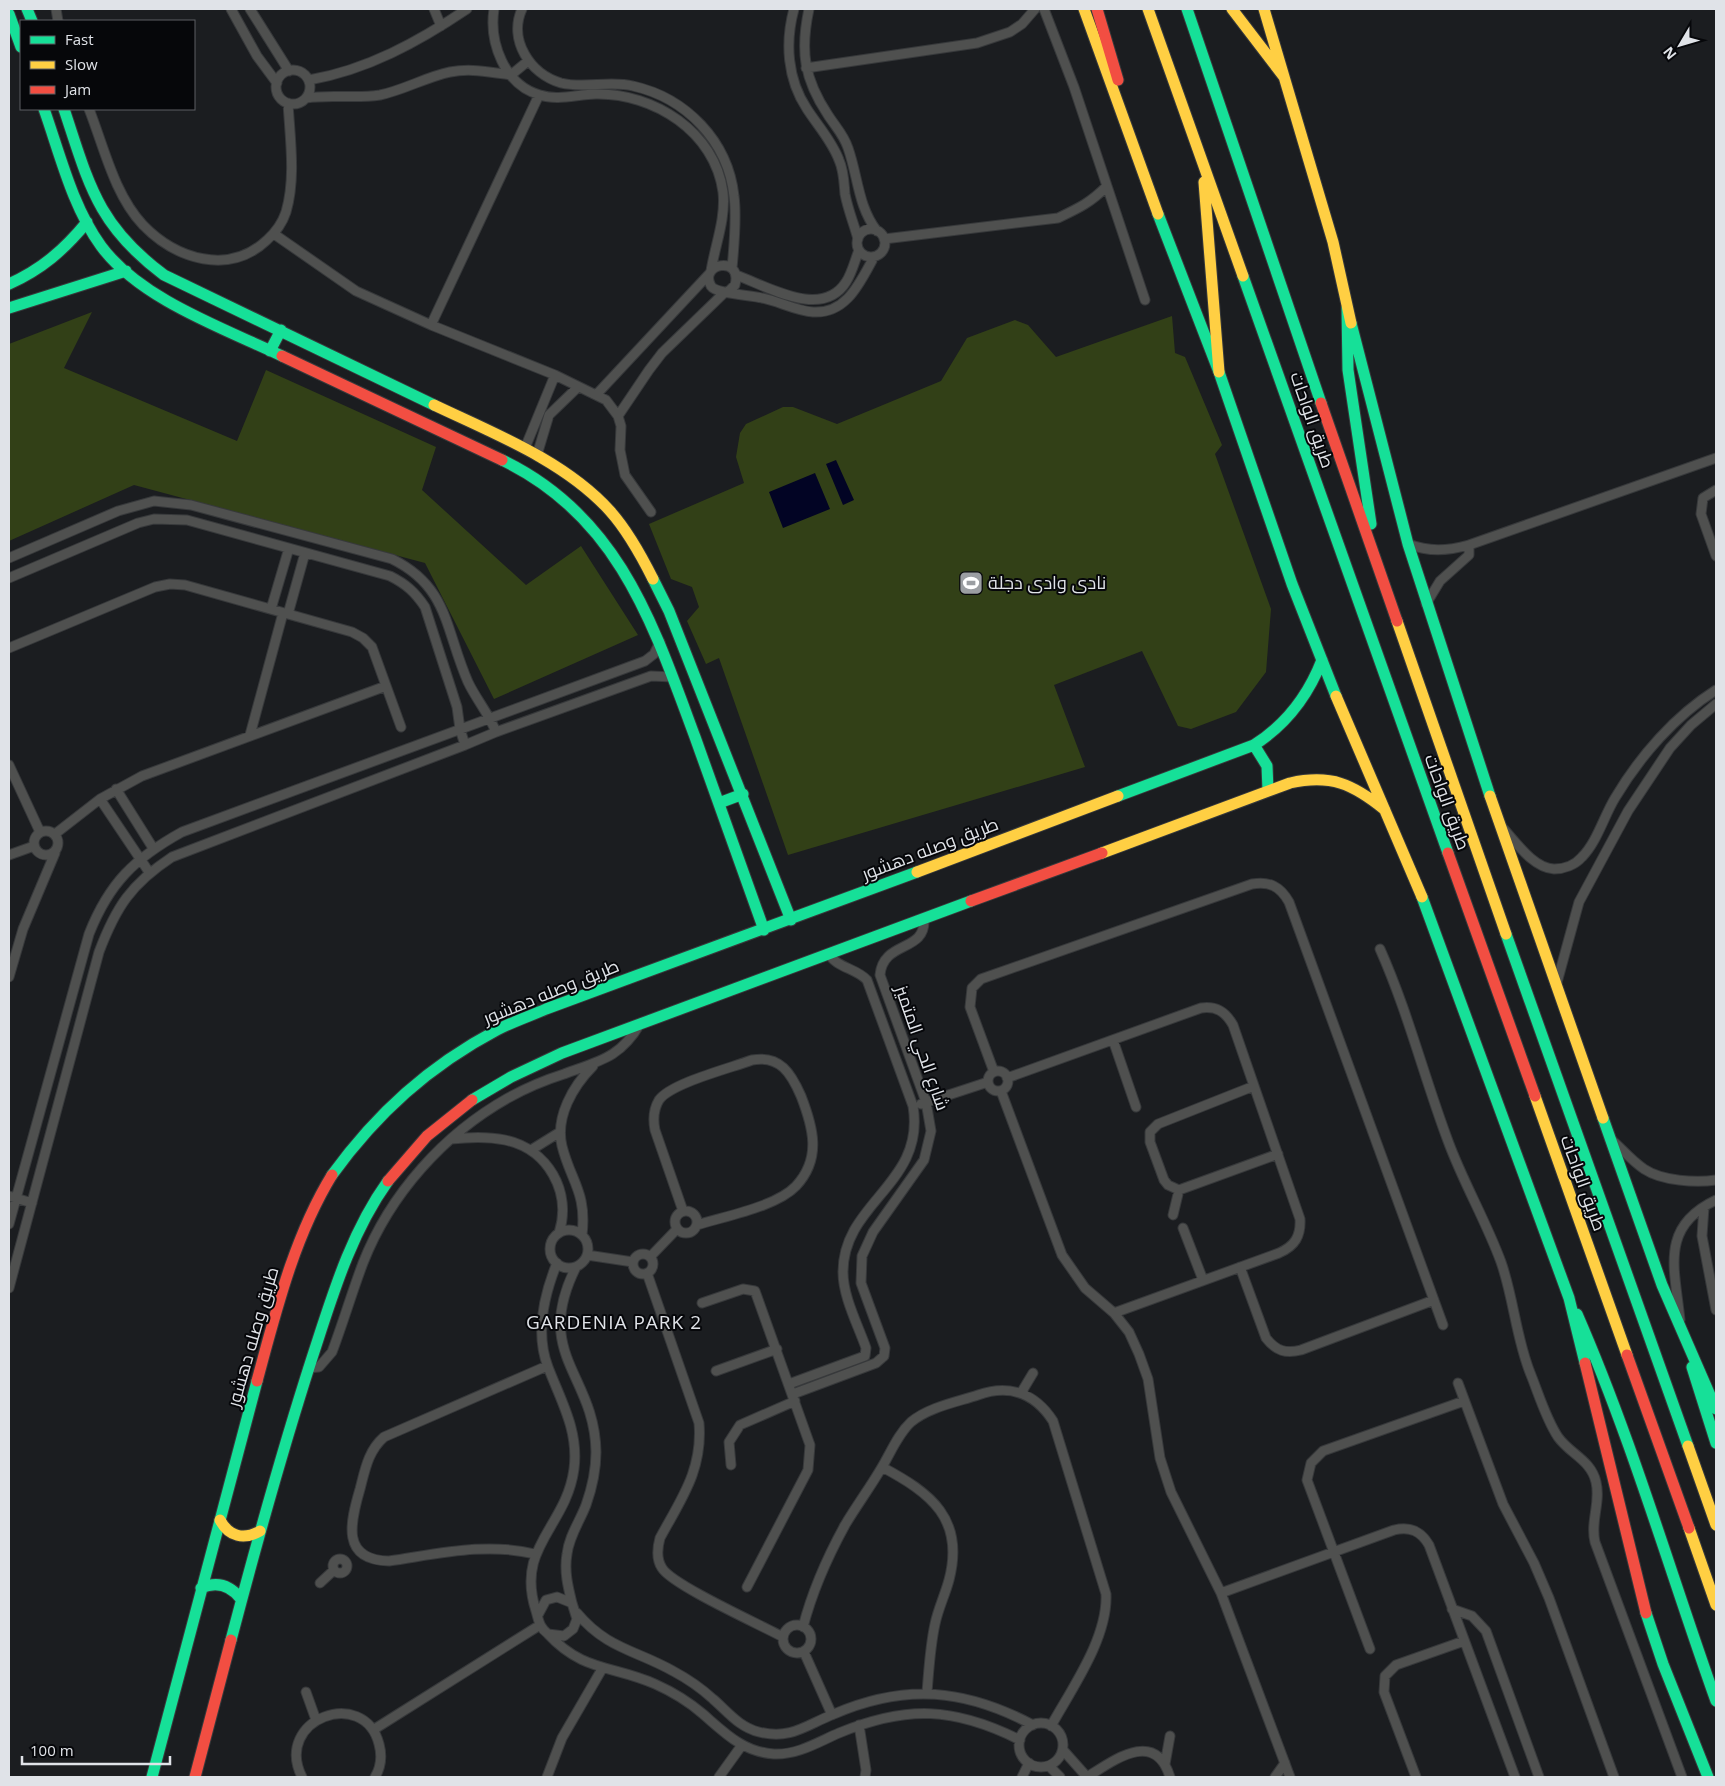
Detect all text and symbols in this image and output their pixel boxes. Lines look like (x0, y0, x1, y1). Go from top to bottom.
legend (20, 20, 195, 110)
north arrow (1655, 20, 1705, 70)
text: Fast (65, 29, 94, 49)
text: N (1658, 43, 1680, 64)
text: Slow (65, 54, 98, 74)
text: Jam (63, 79, 91, 99)
street label: طريق الواحات (1284, 368, 1341, 471)
sports icon: نادى وادى دجلة (958, 570, 984, 596)
place label: نادى وادى دجلة (988, 570, 1106, 594)
street label: طريق الواحات (1419, 750, 1476, 853)
street label: طريق وصله دهشور (857, 811, 1002, 886)
street label: طريق وصله دهشور (478, 953, 623, 1031)
street label: شارع الحي المتميز (887, 981, 956, 1114)
street label: طريق الواحات (1555, 1131, 1612, 1234)
street label: طريق وصله دهشور (220, 1264, 284, 1411)
district label: GARDENIA PARK 2 (526, 1309, 702, 1335)
scale bar (22, 1734, 170, 1766)
text: 100 m (30, 1740, 74, 1760)

